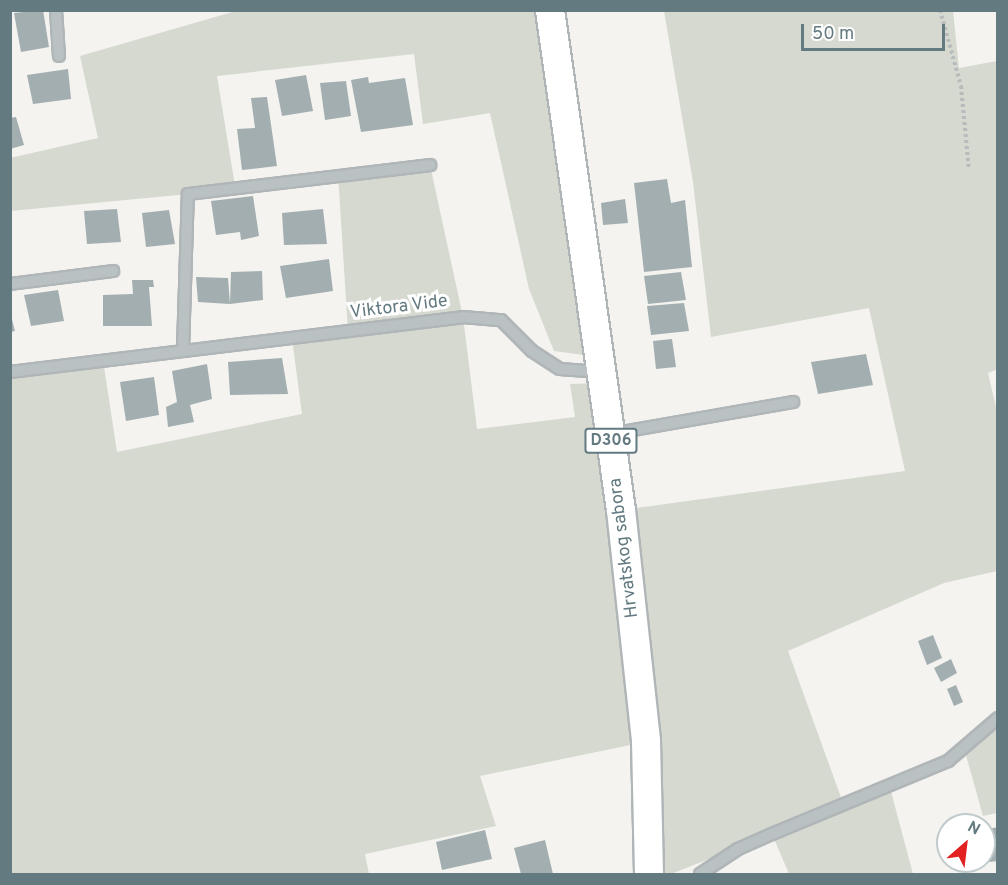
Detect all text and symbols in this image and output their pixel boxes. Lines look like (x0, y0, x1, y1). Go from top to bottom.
scale bar (804, 12, 948, 50)
text: 50 m (812, 23, 854, 46)
street label: Viktora Vide (349, 291, 449, 325)
road number: D306 (584, 428, 638, 454)
street label: Hrvatskog sabora (606, 477, 644, 619)
north arrow (936, 813, 996, 873)
text: N (964, 817, 983, 840)

